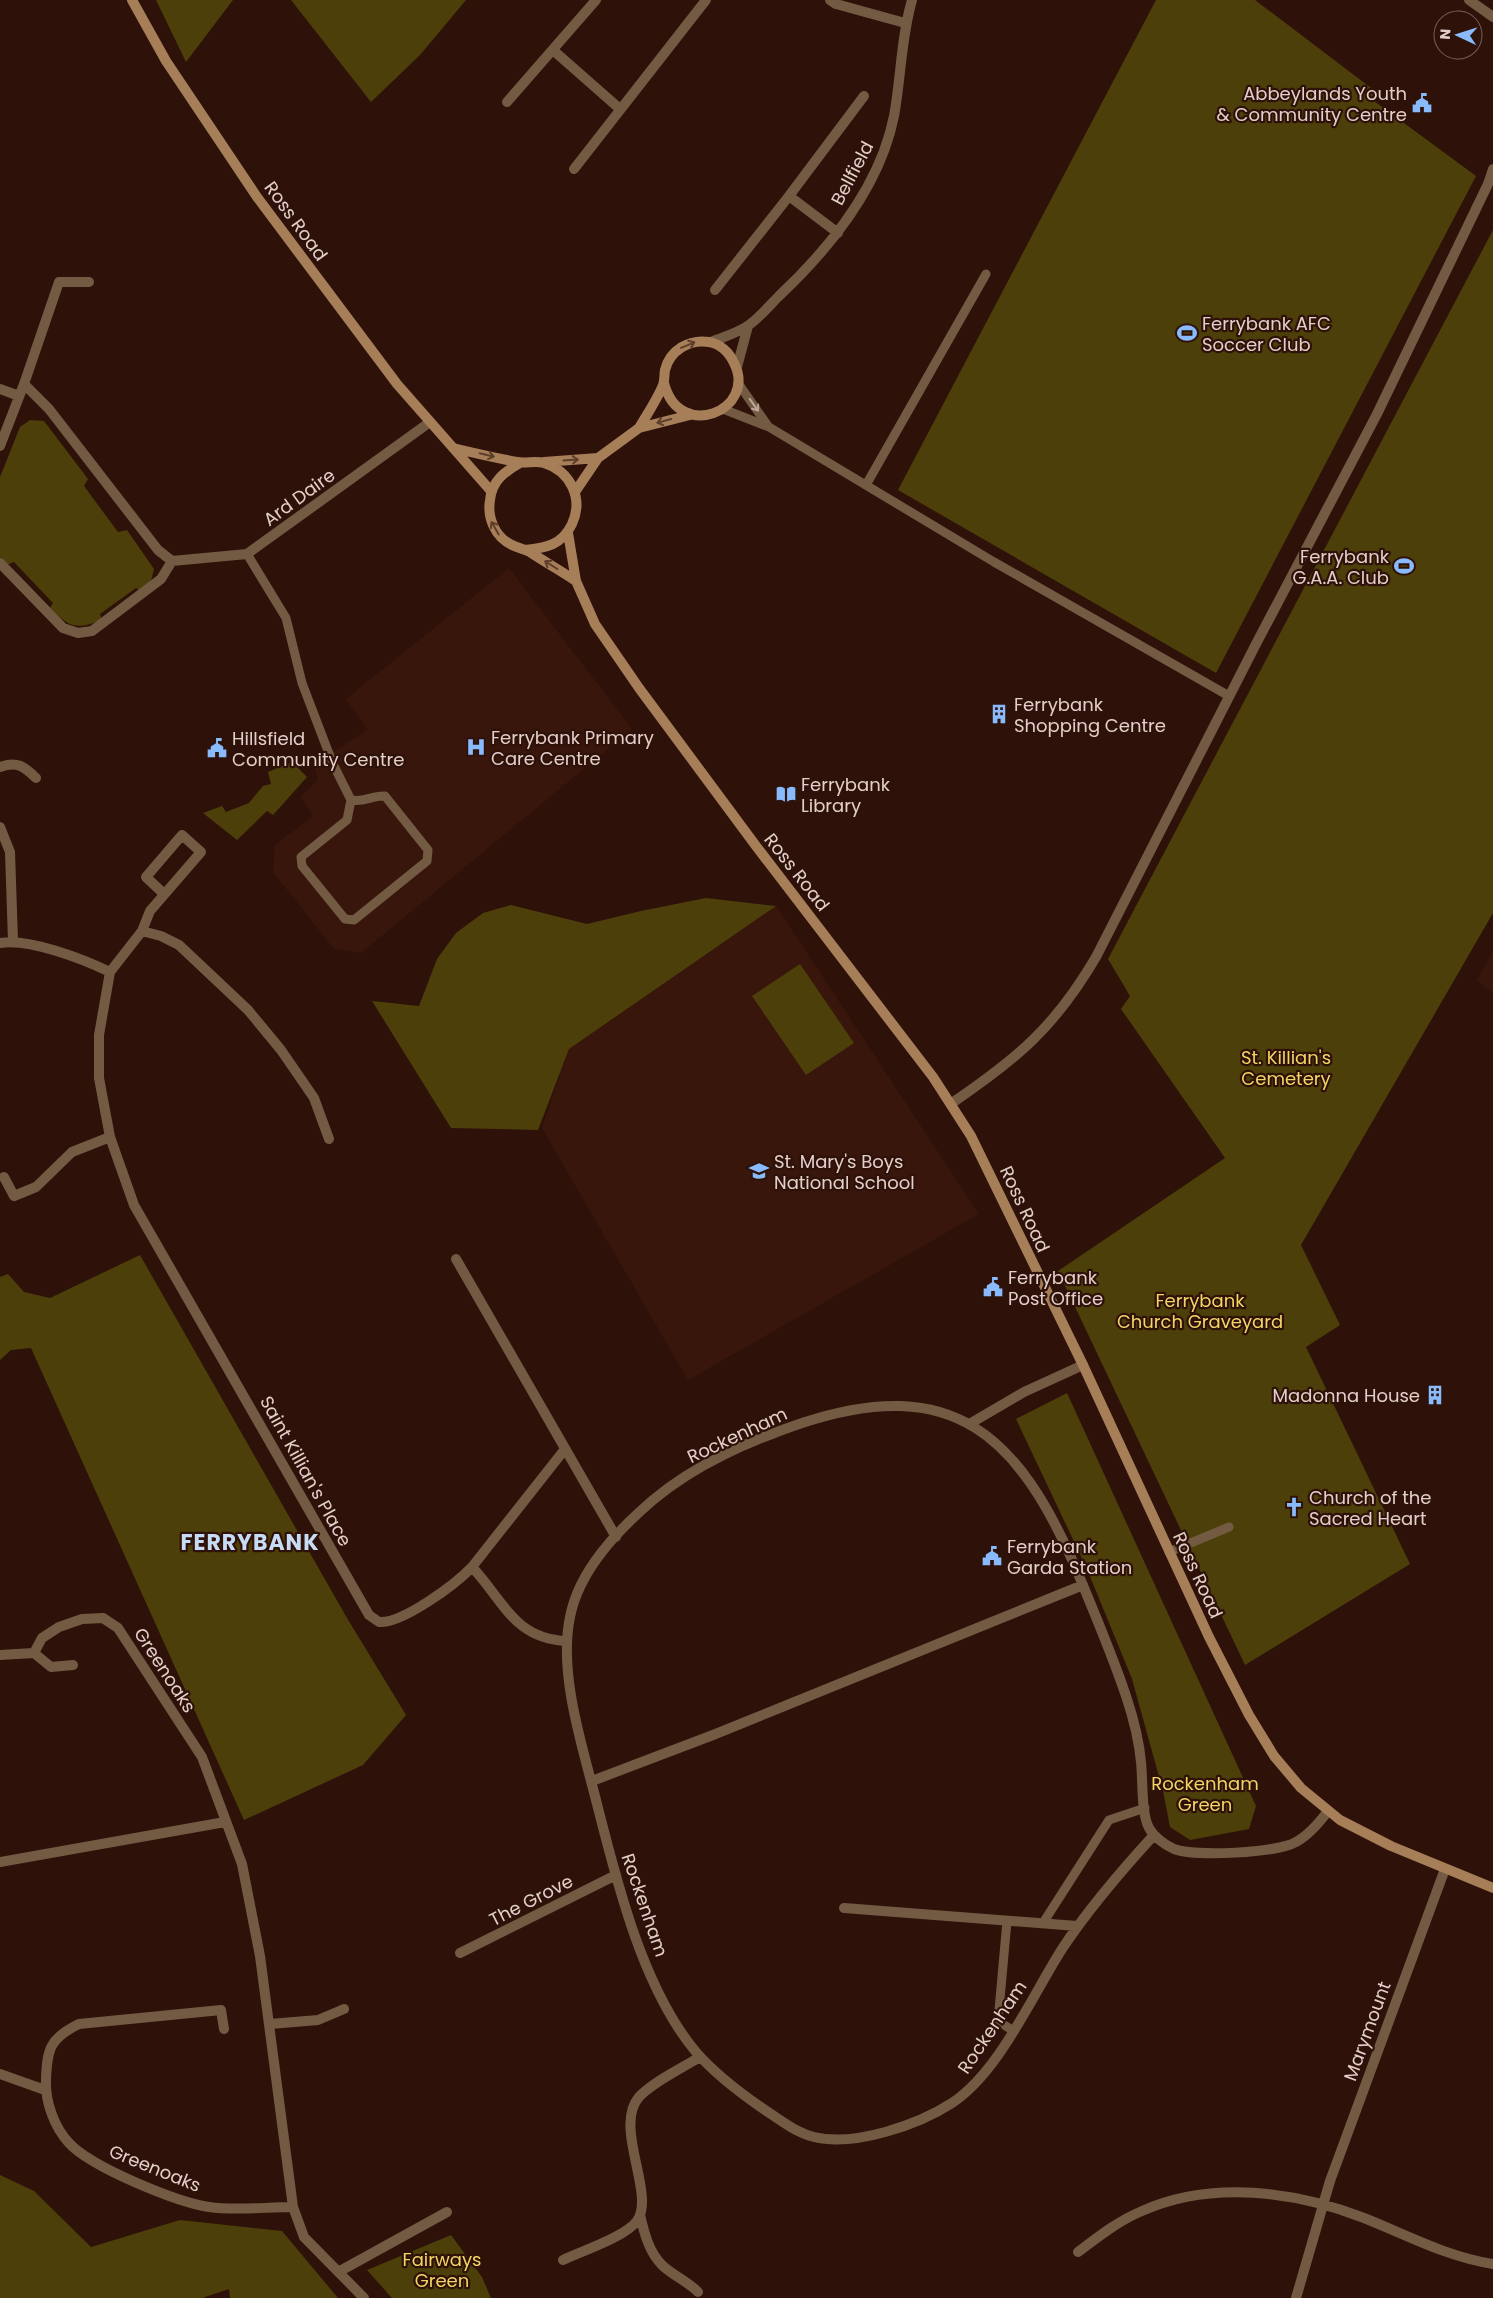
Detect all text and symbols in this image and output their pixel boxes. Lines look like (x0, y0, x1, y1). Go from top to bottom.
north arrow (1433, 10, 1483, 60)
text: N (1435, 28, 1455, 40)
place label: Abbeylands Youth & Community Centre (1216, 81, 1407, 127)
public building icon: Abbeylands Youth & Community Centre (1411, 92, 1433, 114)
street label: Bellfield (825, 137, 879, 209)
street label: Ross Road (259, 176, 333, 266)
place label: Ferrybank AFC Soccer Club (1202, 311, 1331, 357)
sports icon: Ferrybank AFC Soccer Club (1176, 322, 1198, 344)
one-way arrow (680, 340, 695, 349)
one-way arrow (749, 398, 759, 412)
one-way arrow (657, 417, 673, 427)
one-way arrow (478, 451, 494, 460)
one-way arrow (562, 456, 578, 465)
street label: Ard Daire (258, 462, 340, 532)
one-way arrow (490, 520, 500, 535)
place label: Ferrybank G.A.A. Club (1293, 544, 1390, 590)
sports icon: Ferrybank G.A.A. Club (1393, 555, 1415, 577)
one-way arrow (544, 560, 558, 570)
place label: Ferrybank Shopping Centre (1014, 692, 1166, 738)
building icon: Ferrybank Shopping Centre (988, 703, 1010, 725)
place label: Ferrybank Primary Care Centre (491, 725, 654, 771)
place label: Hillsfield Community Centre (232, 726, 404, 772)
hospital icon: Ferrybank Primary Care Centre (465, 736, 487, 758)
public building icon: Hillsfield Community Centre (206, 737, 228, 759)
place label: Ferrybank Library (801, 772, 891, 818)
library icon: Ferrybank Library (775, 783, 797, 805)
street label: Ross Road (759, 828, 835, 916)
park label: St. Killian's Cemetery (1241, 1045, 1331, 1091)
place label: St. Mary's Boys National School (774, 1149, 915, 1195)
school or university icon: St. Mary's Boys National School (748, 1160, 770, 1182)
street label: Ross Road (994, 1162, 1056, 1256)
place label: Ferrybank Post Office (1008, 1265, 1103, 1311)
public building icon: Ferrybank Post Office (982, 1276, 1004, 1298)
park label: Ferrybank Church Graveyard (1117, 1288, 1283, 1334)
place label: Madonna House (1273, 1383, 1420, 1408)
building icon: Madonna House (1424, 1384, 1446, 1406)
street label: Saint Killian's Place (254, 1391, 358, 1551)
street label: Rockenham (683, 1401, 791, 1469)
place label: Church of the Sacred Heart (1309, 1485, 1431, 1531)
church icon: Church of the Sacred Heart (1283, 1496, 1305, 1518)
district label: FERRYBANK (181, 1527, 319, 1558)
street label: Ross Road (1167, 1528, 1229, 1622)
place label: Ferrybank Garda Station (1007, 1534, 1132, 1580)
public building icon: Ferrybank Garda Station (981, 1545, 1003, 1567)
street label: Greenoaks (128, 1623, 202, 1717)
park label: Rockenham Green (1151, 1771, 1259, 1817)
street label: Rockenham (616, 1850, 674, 1960)
street label: The Grove (485, 1868, 577, 1932)
street label: Rockenham (952, 1975, 1032, 2079)
street label: Marymount (1337, 1978, 1397, 2084)
street label: Greenoaks (105, 2138, 205, 2198)
park label: Fairways Green (403, 2247, 481, 2293)

